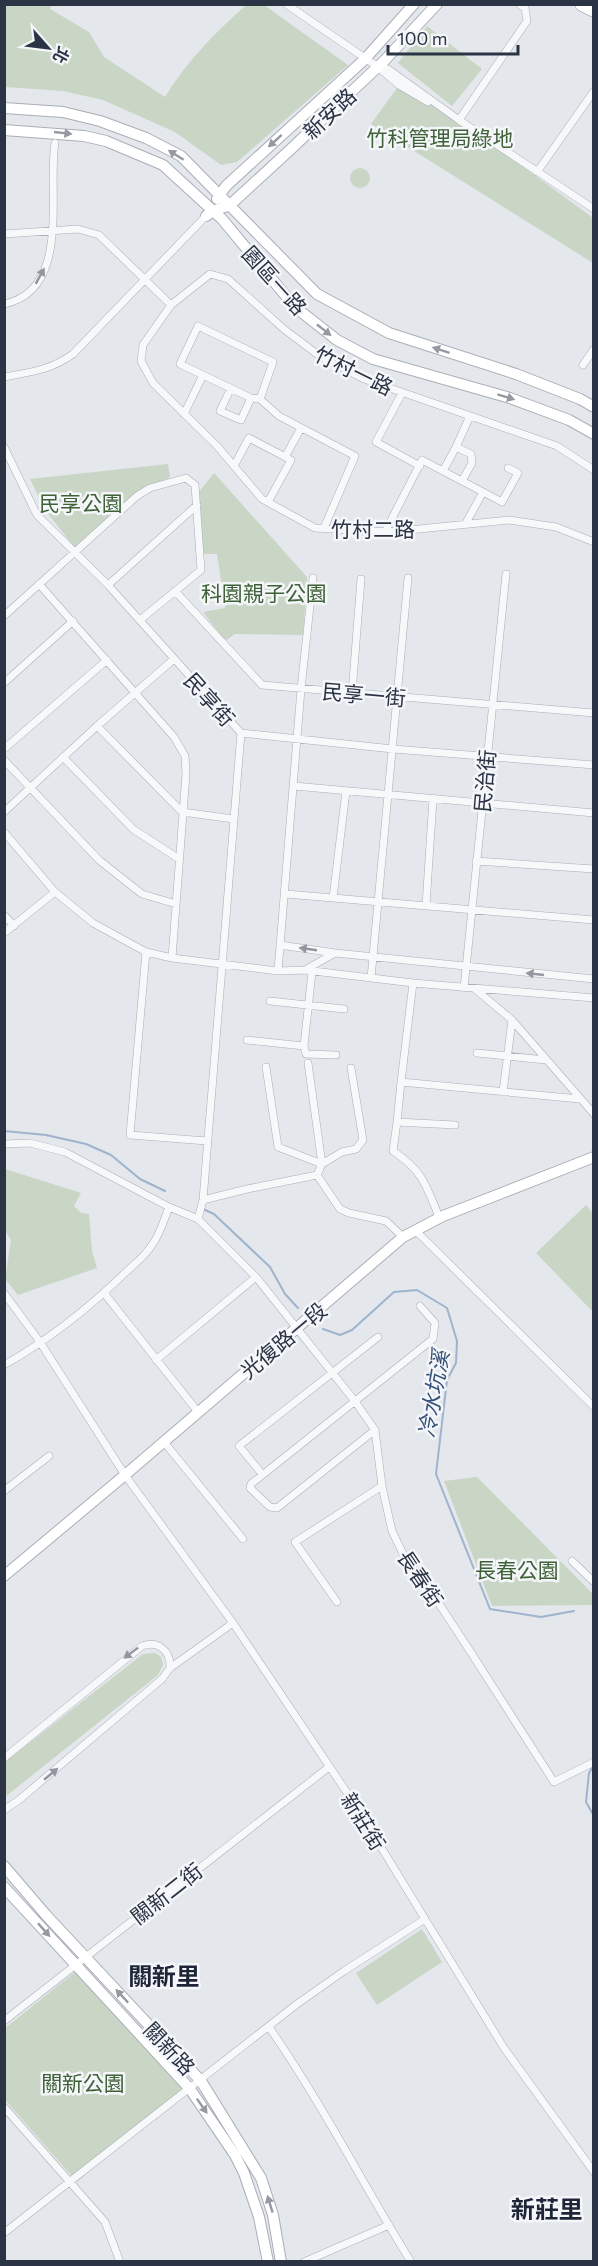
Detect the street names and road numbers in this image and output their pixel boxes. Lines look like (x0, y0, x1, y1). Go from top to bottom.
street label: 新安路 (297, 82, 361, 144)
street label: 園區一路 (238, 240, 312, 320)
street label: 竹村一路 (311, 340, 397, 400)
street label: 竹村二路 (331, 516, 415, 541)
street label: 民享街 (180, 667, 240, 731)
street label: 民享一街 (321, 678, 407, 710)
street label: 民治街 (469, 749, 499, 813)
street label: 光復路一段 (235, 1297, 331, 1383)
street label: 長春街 (393, 1545, 449, 1611)
street label: 新莊街 (337, 1788, 391, 1854)
street label: 關新二街 (125, 1857, 207, 1929)
street label: 關新路 (139, 2016, 201, 2080)

